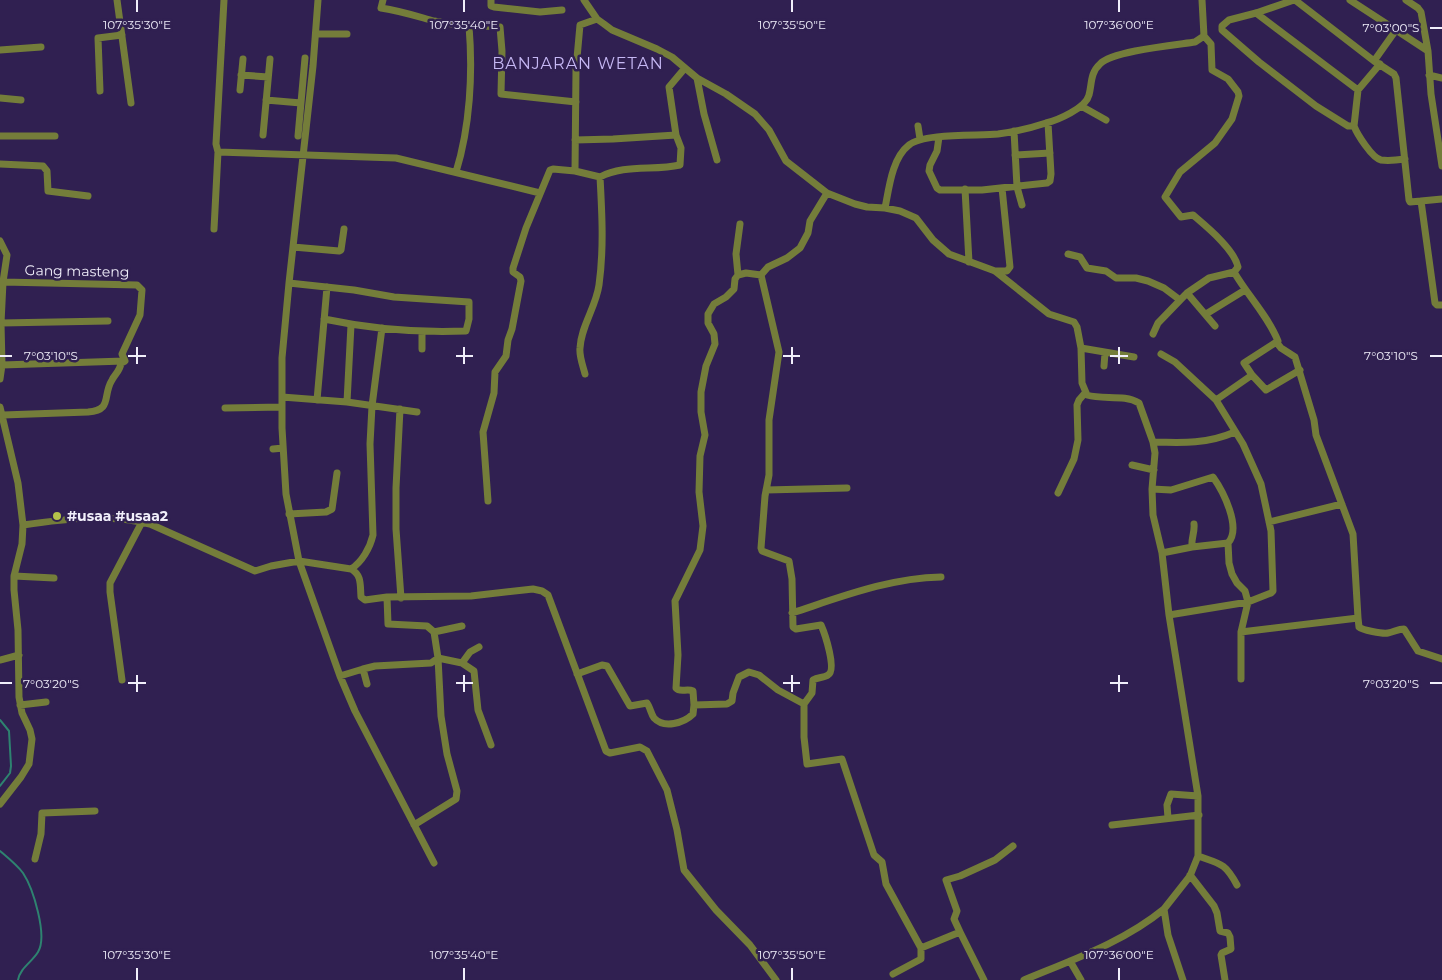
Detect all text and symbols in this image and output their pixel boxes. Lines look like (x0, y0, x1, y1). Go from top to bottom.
text: 107°35'30"E (103, 17, 171, 32)
text: 107°35'40"E (430, 17, 498, 32)
text: 107°35'50"E (758, 17, 826, 32)
text: 107°36'00"E (1084, 17, 1154, 32)
text: 7°03'00"S (1363, 20, 1420, 35)
district label: BANJARAN WETAN (492, 54, 664, 73)
street label: Gang masteng (25, 261, 129, 281)
text: 7°03'10"S (24, 348, 78, 363)
text: 7°03'10"S (1364, 348, 1418, 363)
place label: #usaa #usaa2 (67, 507, 168, 525)
marker: #usaa #usaa2 (51, 510, 63, 522)
text: 7°03'20"S (23, 676, 79, 691)
text: 7°03'20"S (1363, 676, 1419, 691)
text: 107°35'30"E (103, 947, 171, 962)
text: 107°35'40"E (430, 947, 498, 962)
text: 107°35'50"E (758, 947, 826, 962)
text: 107°36'00"E (1084, 947, 1154, 962)

